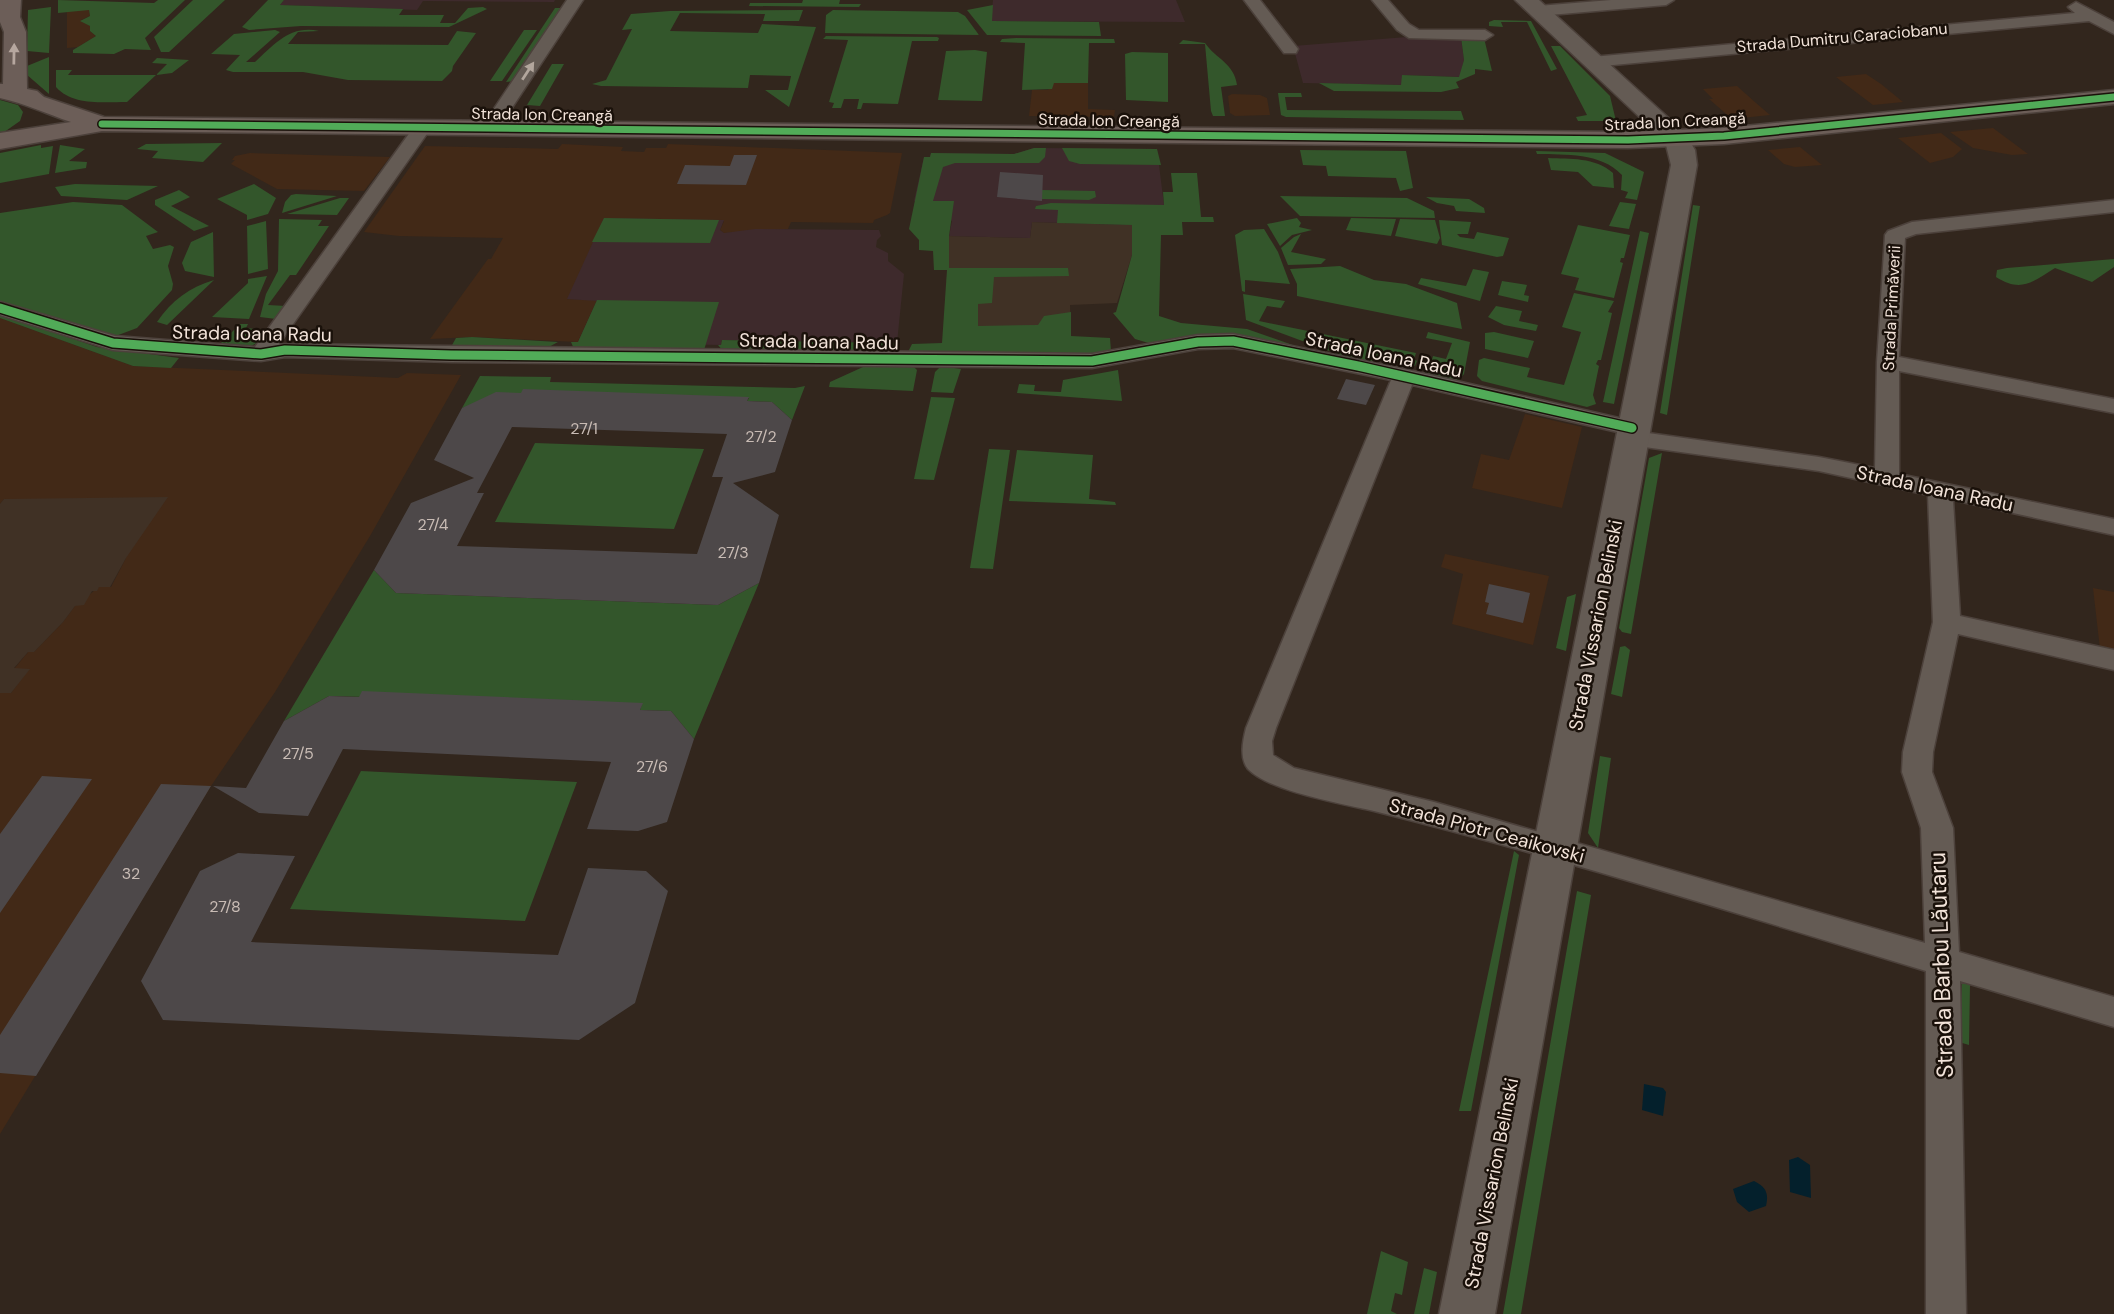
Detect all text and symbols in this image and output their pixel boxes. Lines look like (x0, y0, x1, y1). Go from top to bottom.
street label: Strada Dumitru Caraciobanu (1736, 18, 1948, 57)
one-way arrow (8, 43, 20, 65)
one-way arrow (521, 62, 534, 81)
street label: Strada Ion Creangă (471, 103, 613, 126)
street label: Strada Ion Creangă (1604, 107, 1746, 136)
street label: Strada Ion Creangă (1038, 109, 1180, 132)
street label: Strada Primăverii (1878, 245, 1905, 371)
street label: Strada Ioana Radu (172, 320, 332, 347)
street label: Strada Ioana Radu (1303, 326, 1465, 383)
street label: Strada Ioana Radu (739, 328, 899, 355)
house number: 27/1 (570, 418, 598, 439)
house number: 27/2 (745, 426, 777, 447)
street label: Strada Ioana Radu (1854, 460, 2016, 517)
house number: 27/4 (418, 514, 449, 535)
street label: Strada Vissarion Belinski (1563, 518, 1628, 733)
house number: 27/3 (717, 542, 749, 563)
house number: 27/5 (282, 743, 314, 764)
house number: 27/6 (636, 756, 668, 777)
street label: Strada Piotr Ceaikovski (1386, 792, 1587, 869)
street label: Strada Barbu Lăutaru (1922, 852, 1960, 1078)
house number: 32 (122, 863, 140, 884)
house number: 27/8 (209, 896, 241, 917)
street label: Strada Vissarion Belinski (1459, 1076, 1524, 1291)

